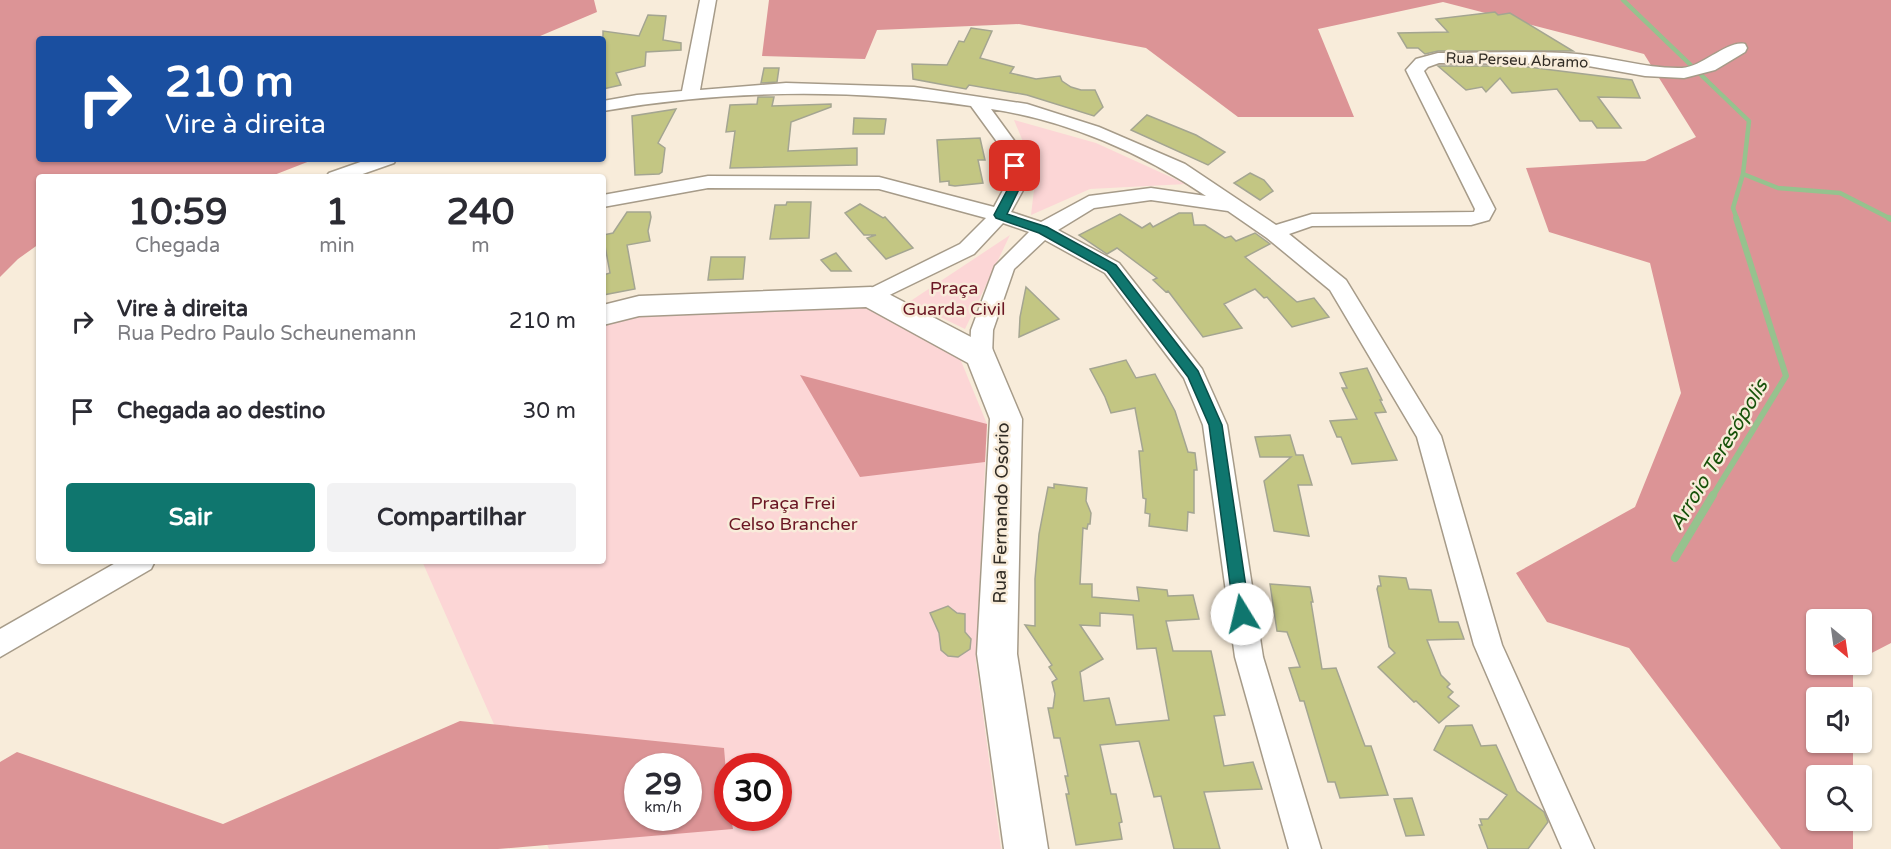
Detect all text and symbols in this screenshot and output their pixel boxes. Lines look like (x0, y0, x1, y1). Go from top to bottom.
street label: Rua Perseu Abramo (1445, 49, 1589, 71)
text: 210 m (165, 57, 294, 108)
icon: right (66, 60, 144, 138)
text: Vire à direita (165, 108, 326, 141)
pin (989, 140, 1040, 191)
icon: arrive (998, 149, 1031, 182)
text: 10:59 (128, 191, 228, 234)
text: 1 (326, 191, 348, 234)
text: 240 (446, 191, 514, 234)
text: Chegada (135, 234, 220, 258)
text: min (319, 234, 355, 258)
text: m (471, 234, 490, 258)
park label: Praça Guarda Civil (903, 277, 1005, 320)
text: Vire à direita (117, 296, 248, 322)
icon: right (66, 305, 99, 338)
text: 210 m (509, 308, 576, 334)
text: Rua Pedro Paulo Scheunemann (117, 322, 416, 346)
water label: Arroio Teresópolis (1665, 374, 1774, 535)
icon: arrive (66, 395, 99, 428)
text: Chegada ao destino (117, 398, 325, 424)
text: 30 m (522, 398, 576, 424)
street label: Rua Fernando Osório (988, 422, 1014, 604)
button: Sair (66, 483, 315, 552)
button: Compartilhar (327, 483, 576, 552)
park label: Praça Frei Celso Brancher (728, 492, 858, 535)
position arrow (1210, 582, 1274, 646)
north arrow (1806, 609, 1872, 675)
map controls (1806, 609, 1872, 831)
button: sound (1806, 687, 1872, 753)
speed limit sign: 30 (714, 753, 792, 831)
button: search (1806, 765, 1872, 831)
text: 29 (644, 766, 682, 803)
text: km/h (644, 798, 682, 816)

